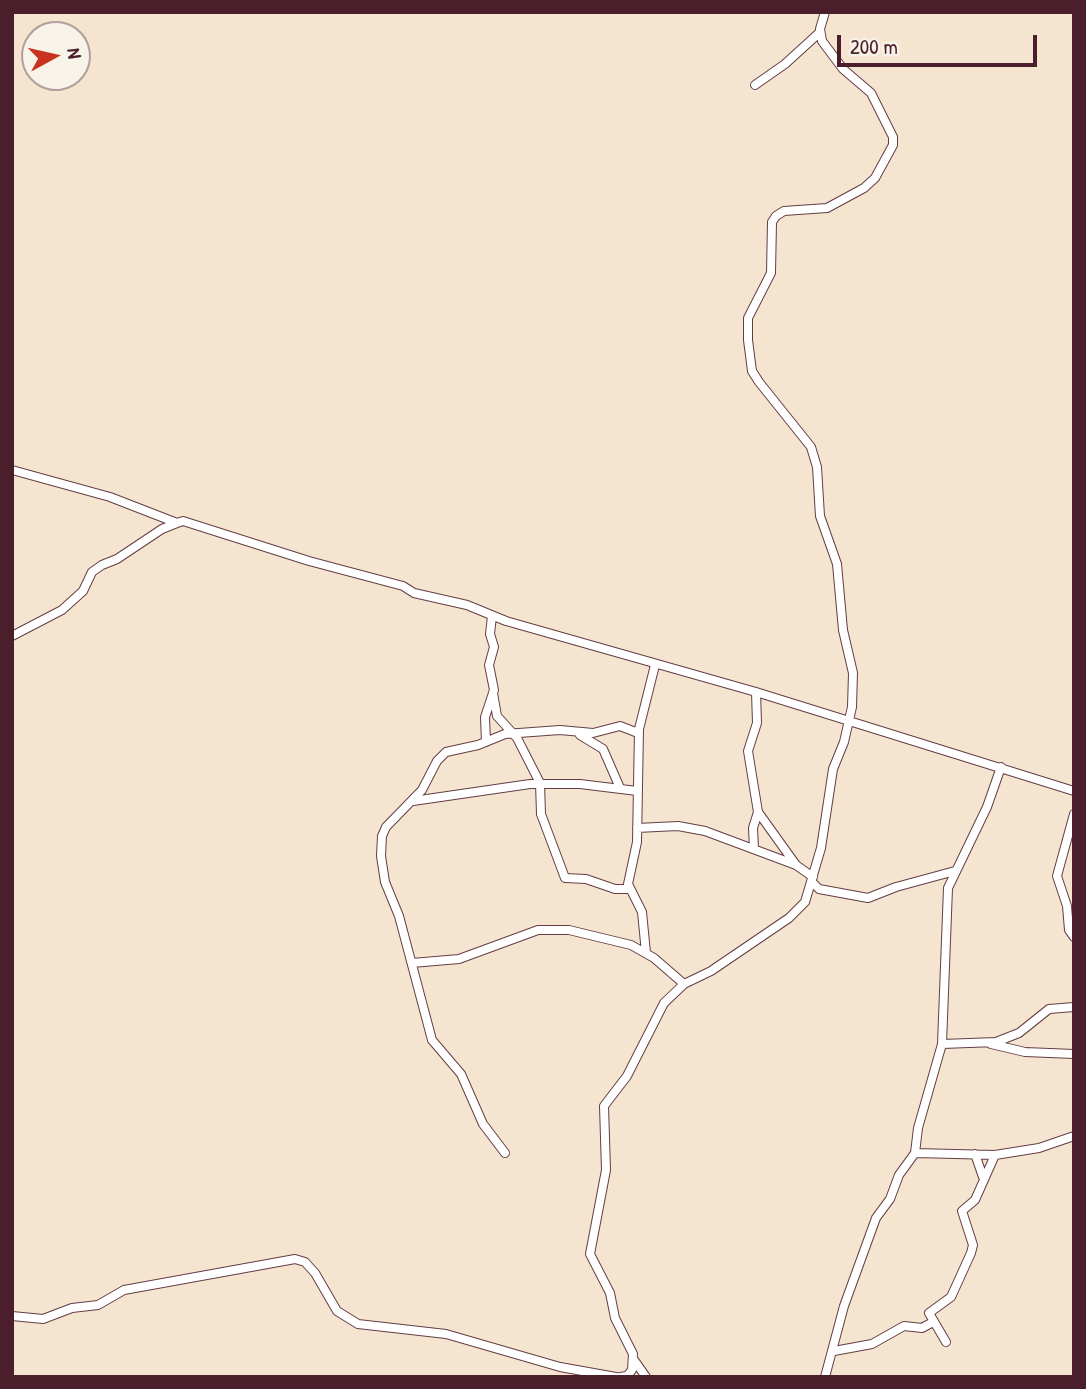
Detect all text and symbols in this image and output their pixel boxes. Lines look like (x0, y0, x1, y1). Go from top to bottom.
north arrow (21, 21, 91, 91)
scale bar (841, 21, 1040, 65)
text: 200 m (850, 32, 898, 61)
text: N (61, 47, 88, 60)

